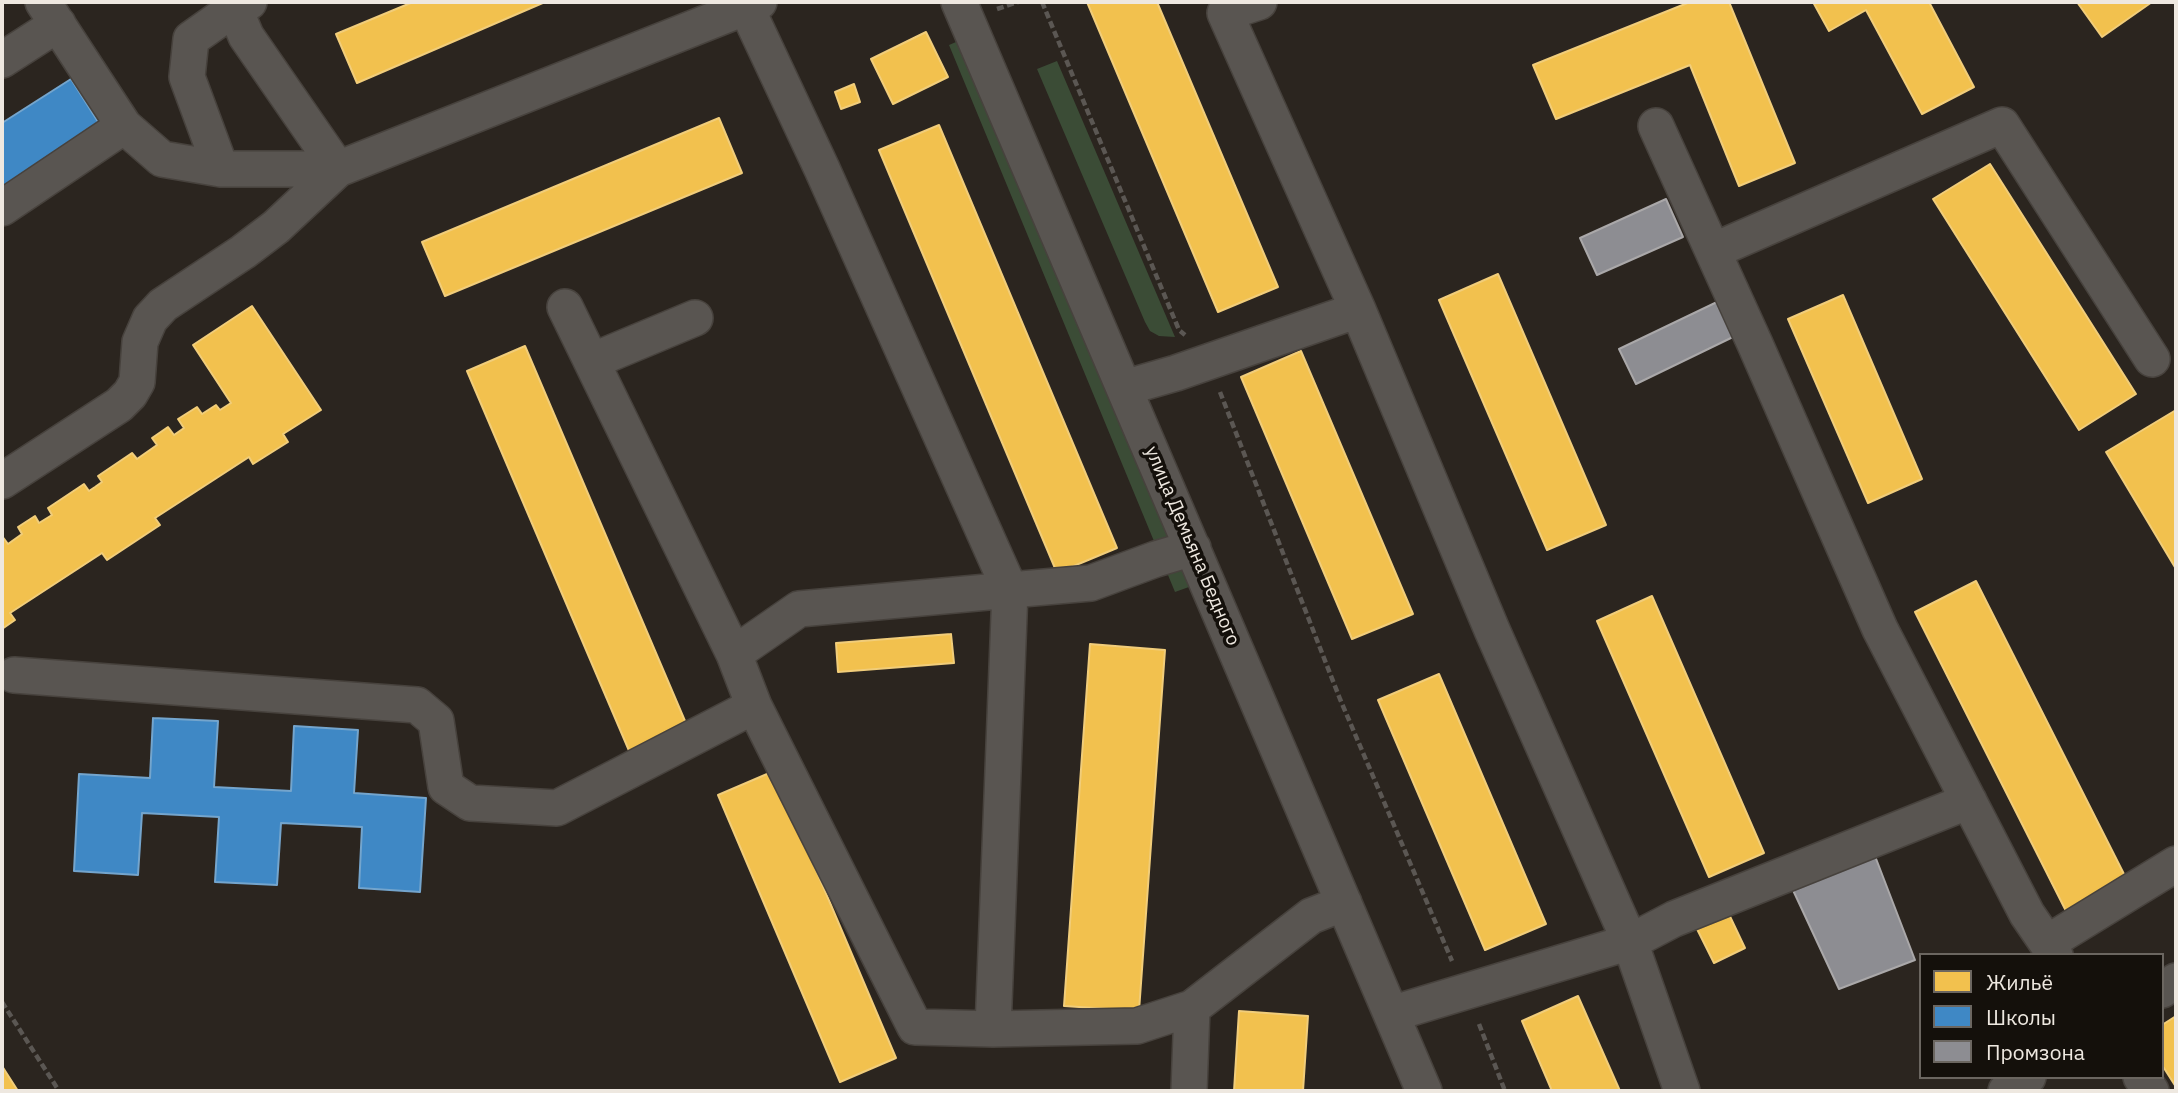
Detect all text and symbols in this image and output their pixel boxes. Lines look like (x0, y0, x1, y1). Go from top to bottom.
street label: улица Демьяна Бедного (1140, 443, 1244, 649)
legend (1919, 953, 2164, 1079)
text: Жильё (1986, 968, 2053, 996)
text: Школы (1986, 1003, 2056, 1031)
text: Промзона (1986, 1038, 2085, 1066)

